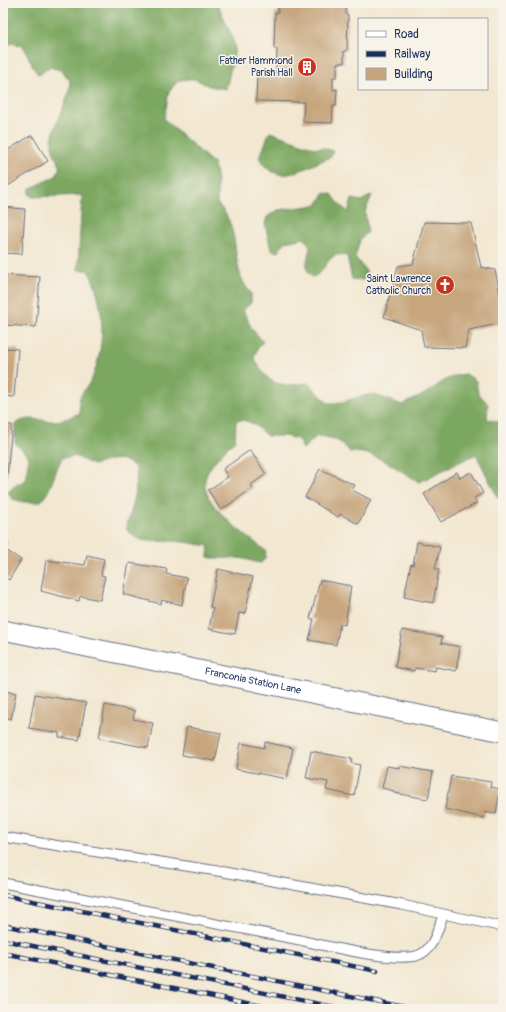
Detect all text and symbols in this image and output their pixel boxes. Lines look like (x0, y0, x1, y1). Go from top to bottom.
legend (358, 18, 488, 90)
text: Road (394, 27, 419, 42)
text: Railway (394, 47, 430, 62)
place label: Father Hammond Parish Hall (219, 55, 293, 79)
building icon: Father Hammond Parish Hall (296, 56, 318, 78)
text: Building (394, 67, 433, 82)
place label: Saint Lawrence Catholic Church (366, 273, 431, 297)
church icon: Saint Lawrence Catholic Church (434, 274, 456, 296)
street label: Franconia Station Lane (204, 665, 302, 697)

